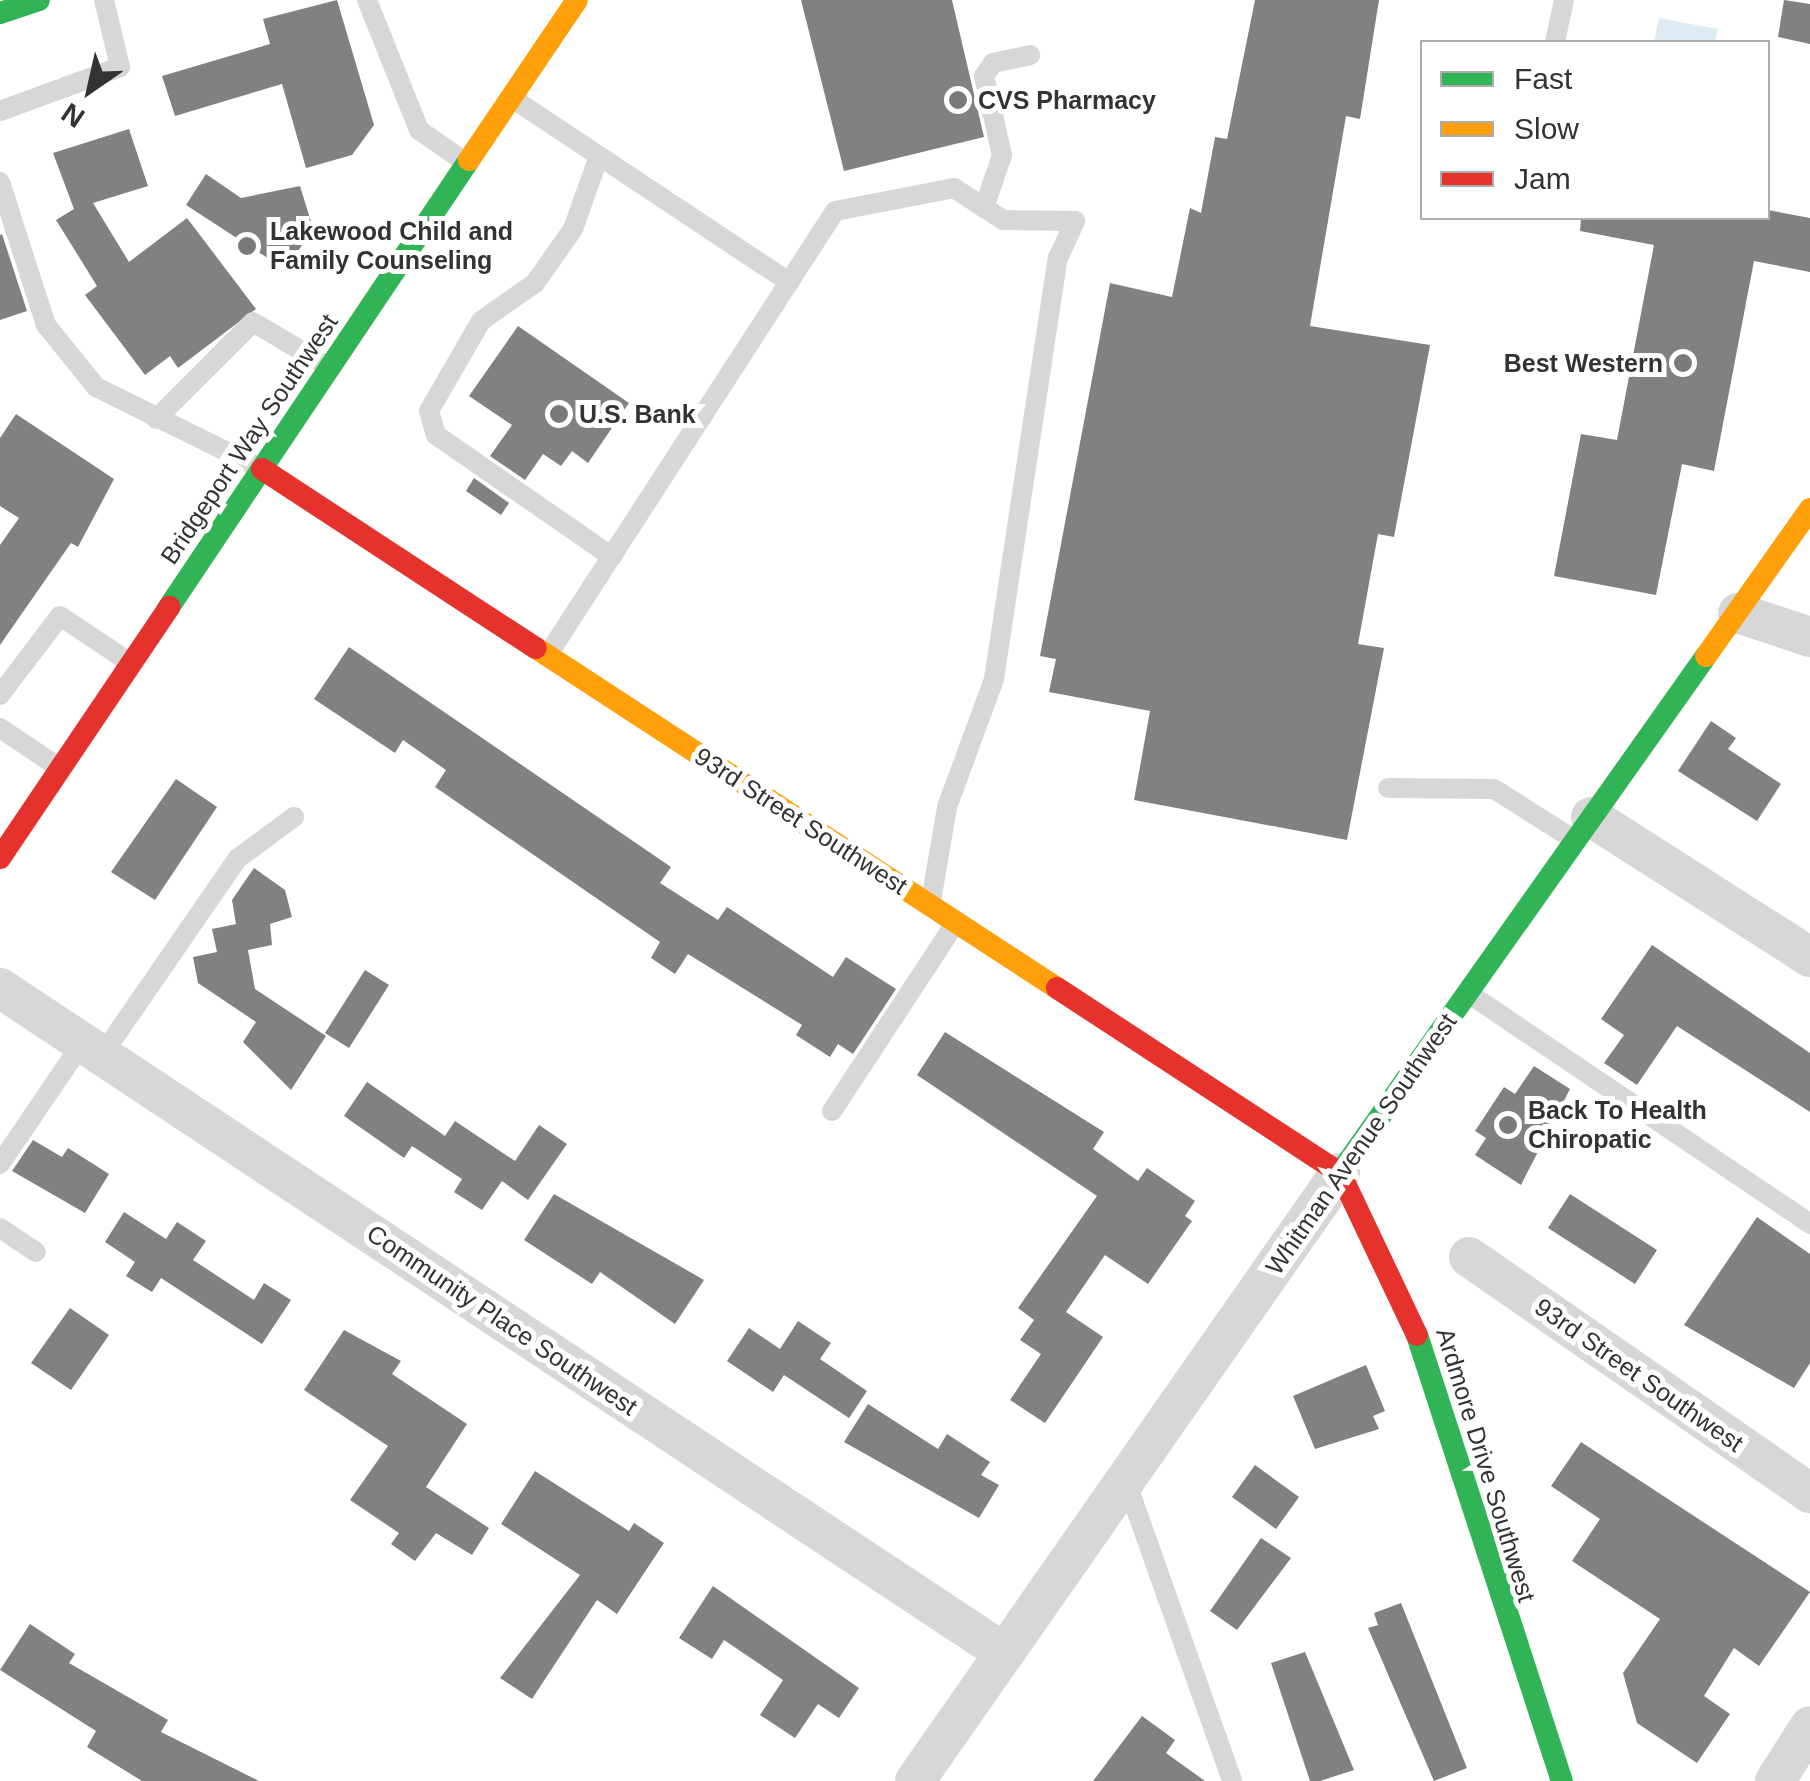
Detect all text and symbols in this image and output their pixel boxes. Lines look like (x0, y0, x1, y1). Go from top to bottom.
north arrow (40, 40, 140, 140)
legend (1420, 40, 1770, 220)
text: Fast (1514, 62, 1572, 95)
place label: CVS Pharmacy (978, 85, 1156, 115)
marker: CVS Pharmacy (947, 89, 969, 111)
text: N (56, 97, 90, 134)
text: Slow (1514, 112, 1579, 145)
text: Jam (1514, 162, 1571, 195)
place label: Lakewood Child and Family Counseling (270, 217, 513, 276)
marker: Lakewood Child and Family Counseling (234, 233, 260, 259)
street label: Bridgeport Way Southwest (154, 308, 344, 570)
place label: Best Western (1504, 348, 1663, 378)
marker: Best Western (1672, 352, 1694, 374)
place label: U.S. Bank (579, 399, 696, 429)
marker: U.S. Bank (548, 403, 570, 425)
street label: 93rd Street Southwest (689, 741, 913, 901)
street label: Whitman Avenue Southwest (1259, 1007, 1463, 1281)
place label: Back To Health Chiropatic (1528, 1096, 1707, 1155)
marker: Back To Health Chiropatic (1497, 1114, 1519, 1136)
street label: Community Place Southwest (361, 1218, 643, 1422)
street label: 93rd Street Southwest (1529, 1292, 1749, 1458)
street label: Ardmore Drive Southwest (1430, 1324, 1542, 1606)

